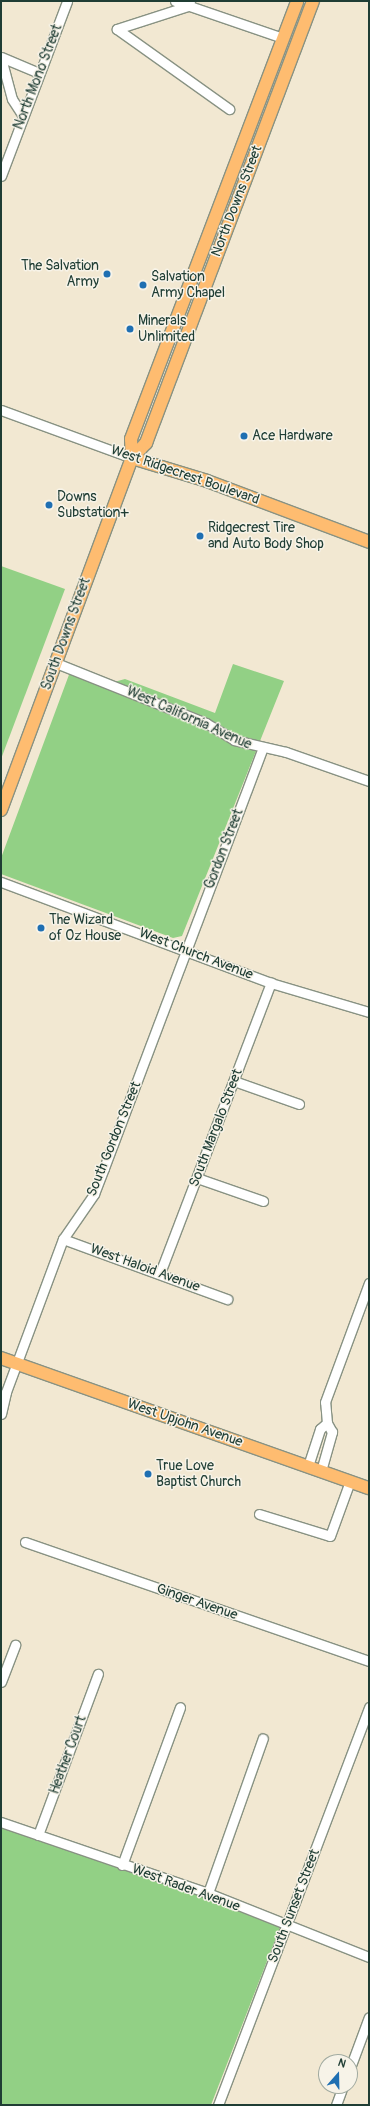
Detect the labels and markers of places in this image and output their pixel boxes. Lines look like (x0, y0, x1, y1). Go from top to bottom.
place label: The Salvation Army (21, 258, 99, 290)
marker: The Salvation Army (102, 269, 112, 279)
place label: Salvation Army Chapel (151, 269, 225, 302)
marker: Salvation Army Chapel (138, 280, 148, 290)
place label: Minerals Unlimited (138, 313, 195, 346)
marker: Minerals Unlimited (125, 324, 135, 334)
place label: Ace Hardware (252, 428, 333, 444)
marker: Ace Hardware (239, 431, 249, 441)
place label: Downs Substation+ (57, 489, 128, 522)
marker: Downs Substation+ (44, 500, 54, 510)
place label: Ridgecrest Tire and Auto Body Shop (208, 520, 324, 552)
marker: Ridgecrest Tire and Auto Body Shop (195, 531, 205, 541)
place label: The Wizard of Oz House (49, 912, 121, 944)
marker: The Wizard of Oz House (36, 923, 46, 933)
place label: True Love Baptist Church (156, 1458, 241, 1490)
marker: True Love Baptist Church (143, 1469, 153, 1479)

